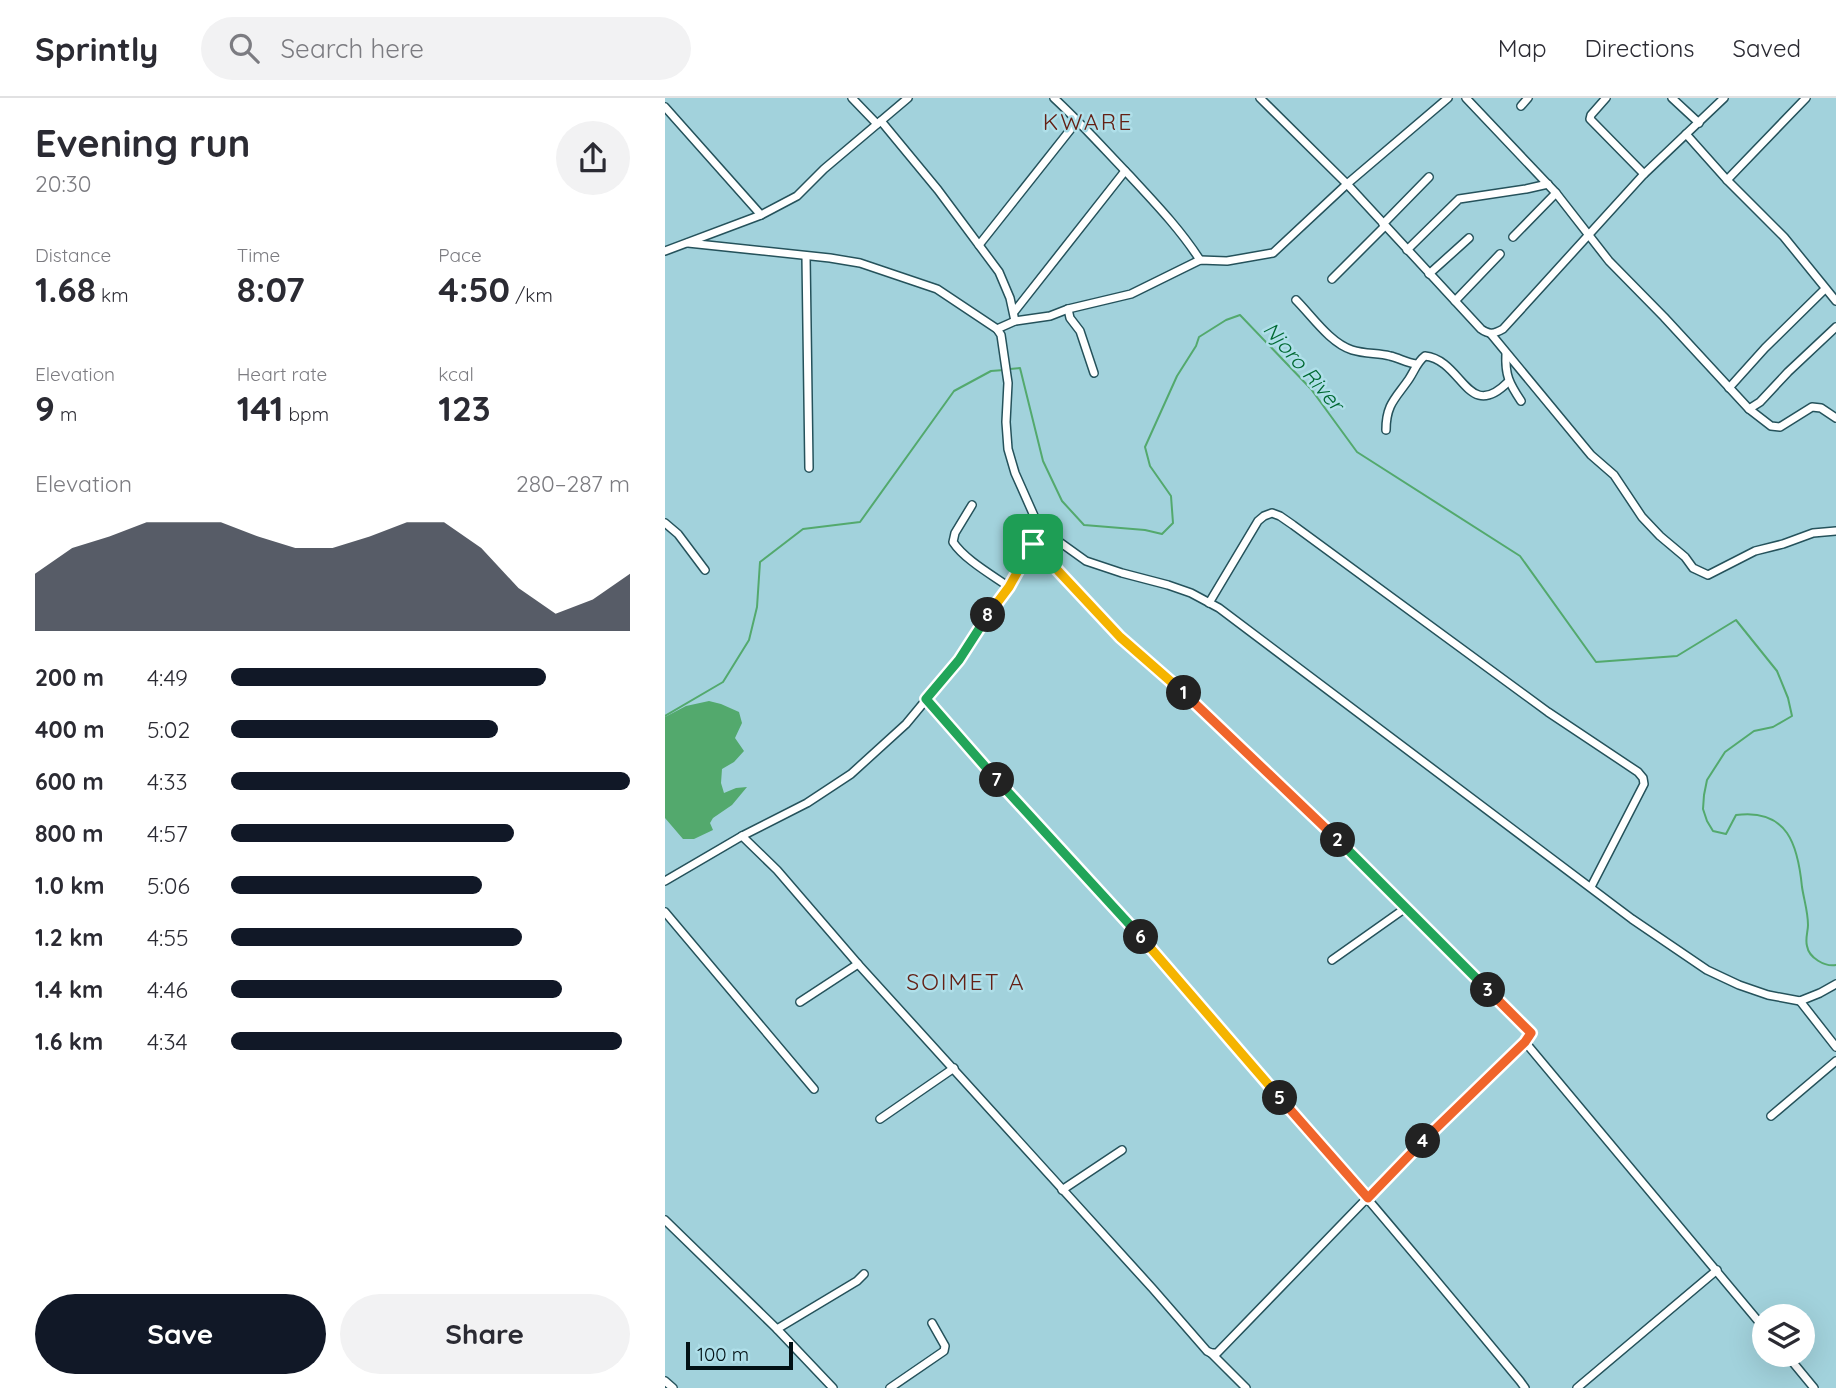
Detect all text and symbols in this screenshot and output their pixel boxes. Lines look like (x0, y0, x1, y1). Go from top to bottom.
search box (201, 17, 691, 80)
text: Sprintly (35, 28, 159, 69)
icon: search (225, 29, 263, 67)
text: Search here (281, 32, 424, 65)
text: Map (1498, 33, 1547, 63)
text: Directions (1585, 33, 1695, 63)
text: Saved (1733, 33, 1801, 63)
district label: KWARE (1043, 107, 1133, 136)
text: Evening run (35, 119, 250, 167)
button: share (556, 121, 630, 195)
text: 20:30 (35, 169, 91, 198)
text: Distance (35, 243, 111, 267)
text: Time (237, 243, 280, 267)
text: Pace (438, 243, 482, 267)
text: 1.68 (35, 267, 96, 311)
text: 8:07 (237, 267, 305, 311)
text: 4:50 (438, 267, 510, 311)
text: km (96, 283, 129, 307)
text: /km (510, 283, 553, 307)
water label: Njoro River (1258, 316, 1352, 418)
text: Elevation (35, 362, 115, 386)
text: Heart rate (237, 362, 327, 386)
text: kcal (438, 362, 474, 386)
text: 9 (35, 386, 55, 430)
text: 141 (237, 386, 283, 430)
text: 123 (438, 386, 491, 430)
text: m (55, 402, 77, 426)
text: bpm (283, 402, 329, 426)
text: Elevation (35, 469, 132, 498)
text: 280–287 m (516, 469, 630, 498)
pin (1003, 514, 1063, 574)
icon: arrive (1014, 525, 1052, 563)
pin: 8 (971, 598, 1005, 632)
text: 8 (982, 602, 993, 626)
text: 200 m (35, 663, 104, 692)
text: 4:49 (147, 663, 188, 692)
pin: 1 (1167, 676, 1201, 710)
text: 1 (1180, 680, 1187, 704)
text: 400 m (35, 715, 104, 744)
text: 5:02 (147, 715, 190, 744)
pin: 7 (979, 762, 1015, 798)
text: 600 m (35, 767, 104, 796)
text: 4:33 (147, 767, 188, 796)
text: 7 (991, 767, 1002, 791)
text: 800 m (35, 819, 104, 848)
text: 4:57 (147, 819, 188, 848)
pin: 2 (1321, 822, 1355, 858)
text: 2 (1332, 827, 1343, 851)
text: 1.0 km (35, 871, 105, 900)
text: 5:06 (147, 871, 190, 900)
pin: 6 (1123, 920, 1159, 954)
text: 1.2 km (35, 923, 104, 952)
text: 4:55 (147, 923, 189, 952)
text: 6 (1135, 924, 1146, 948)
district label: SOIMET A (906, 967, 1026, 996)
pin: 3 (1471, 972, 1505, 1008)
text: 1.4 km (35, 975, 103, 1004)
text: 4:46 (147, 975, 188, 1004)
text: 3 (1482, 977, 1493, 1001)
text: 1.6 km (35, 1027, 103, 1056)
text: 4:34 (147, 1027, 188, 1056)
pin: 5 (1263, 1080, 1297, 1116)
text: 5 (1274, 1085, 1285, 1109)
pin: 4 (1405, 1124, 1441, 1158)
text: 4 (1417, 1128, 1428, 1152)
button: Save (35, 1294, 326, 1374)
button: Share (340, 1294, 630, 1374)
map controls (1752, 1304, 1815, 1367)
button: layers (1752, 1304, 1815, 1367)
scale bar (686, 1339, 793, 1371)
text: 100 m (697, 1342, 749, 1366)

